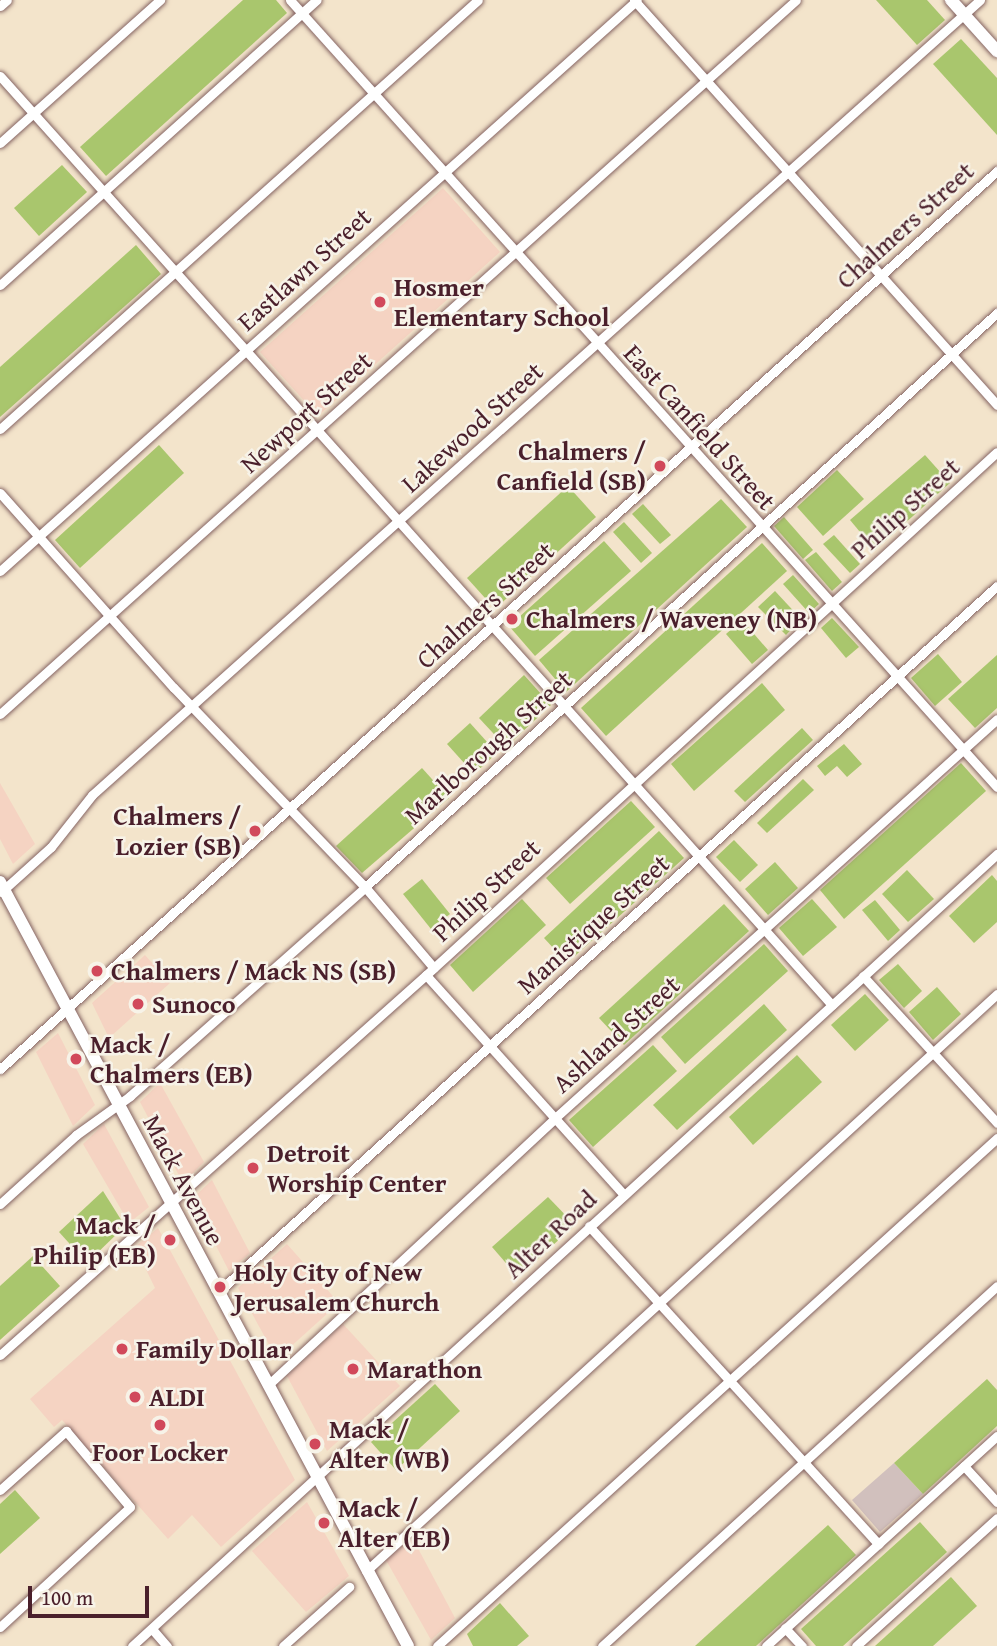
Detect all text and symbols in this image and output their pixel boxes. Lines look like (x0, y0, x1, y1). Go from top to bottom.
street label: Chalmers Street (830, 155, 980, 295)
street label: Eastlawn Street (231, 201, 377, 337)
place label: Hosmer Elementary School (394, 271, 610, 332)
marker: Hosmer Elementary School (372, 294, 388, 310)
street label: East Canfield Street (617, 338, 783, 516)
street label: Newport Street (234, 345, 378, 479)
street label: Lakewood Street (395, 355, 549, 499)
place label: Chalmers / Canfield (SB) (497, 435, 646, 496)
street label: Philip Street (844, 451, 966, 565)
marker: Chalmers / Canfield (SB) (652, 458, 668, 474)
street label: Chalmers Street (410, 535, 560, 675)
place label: Chalmers / Waveney (NB) (526, 603, 817, 635)
marker: Chalmers / Waveney (NB) (504, 611, 520, 627)
street label: Marlborough Street (398, 663, 578, 831)
place label: Chalmers / Lozier (SB) (113, 800, 241, 862)
marker: Chalmers / Lozier (SB) (247, 823, 263, 839)
street label: Philip Street (426, 832, 546, 948)
street label: Manistique Street (511, 848, 675, 1000)
place label: Chalmers / Mack NS (SB) (111, 955, 396, 987)
marker: Chalmers / Mack NS (SB) (89, 963, 105, 979)
street label: Ashland Street (546, 969, 686, 1099)
place label: Sunoco (152, 988, 236, 1020)
marker: Sunoco (130, 996, 146, 1012)
place label: Mack / Chalmers (EB) (90, 1028, 253, 1090)
marker: Mack / Chalmers (EB) (68, 1051, 84, 1067)
street label: Mack Avenue (137, 1109, 231, 1251)
place label: Detroit Worship Center (267, 1137, 446, 1198)
marker: Detroit Worship Center (245, 1160, 261, 1176)
street label: Alter Road (497, 1183, 603, 1285)
place label: Mack / Philip (EB) (33, 1209, 156, 1270)
marker: Mack / Philip (EB) (162, 1232, 178, 1248)
place label: Holy City of New Jerusalem Church (234, 1256, 439, 1318)
marker: Holy City of New Jerusalem Church (212, 1279, 228, 1295)
place label: Family Dollar (136, 1333, 291, 1365)
marker: Family Dollar (114, 1341, 130, 1357)
place label: Marathon (367, 1353, 482, 1385)
marker: Marathon (345, 1361, 361, 1377)
place label: ALDI (149, 1381, 205, 1413)
marker: ALDI (127, 1389, 143, 1405)
place label: Mack / Alter (WB) (329, 1413, 450, 1474)
marker: Foor Locker (152, 1417, 168, 1433)
place label: Foor Locker (92, 1436, 228, 1468)
marker: Mack / Alter (WB) (307, 1436, 323, 1452)
place label: Mack / Alter (EB) (338, 1492, 450, 1554)
marker: Mack / Alter (EB) (316, 1515, 332, 1531)
scale bar (32, 1572, 152, 1616)
text: 100 m (41, 1582, 93, 1613)

